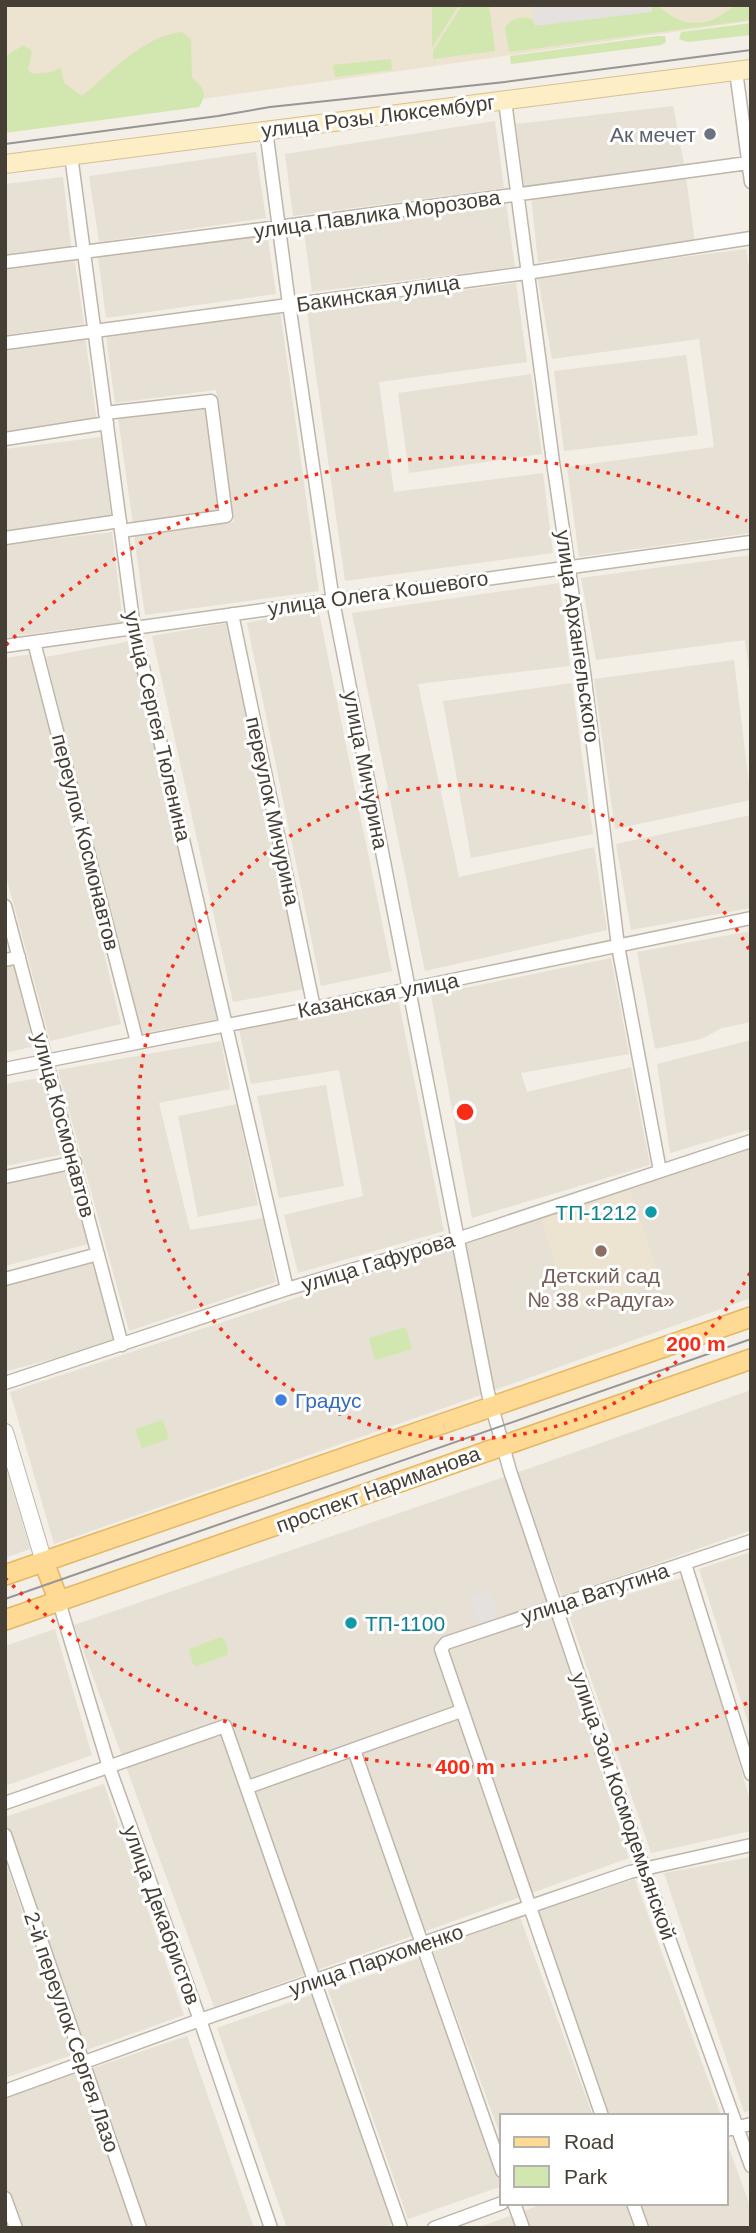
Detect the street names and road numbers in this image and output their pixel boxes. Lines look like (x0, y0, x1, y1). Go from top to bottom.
street label: улица Розы Люксембург (260, 90, 496, 142)
street label: улица Павлика Морозова (252, 185, 502, 243)
street label: Бакинская улица (295, 270, 461, 316)
street label: улица Архангельского (552, 528, 604, 744)
street label: улица Олега Кошевого (266, 566, 490, 620)
street label: улица Сергея Тюленина (120, 608, 196, 844)
street label: улица Мичурина (339, 689, 393, 851)
street label: переулок Мичурина (242, 714, 304, 908)
street label: переулок Космонавтов (48, 731, 124, 953)
street label: Казанская улица (296, 968, 461, 1022)
street label: улица Космонавтов (28, 1030, 100, 1220)
street label: улица Гафурова (299, 1228, 458, 1296)
street label: проспект Нариманова (273, 1441, 483, 1537)
street label: улица Ватутина (518, 1558, 672, 1628)
street label: улица Зои Космодемьянской (567, 1669, 681, 1943)
street label: улица Декабристов (119, 1822, 205, 2008)
street label: 2-й переулок Сергея Лазо (20, 1909, 124, 2155)
street label: улица Пархоменко (286, 1919, 466, 2001)

